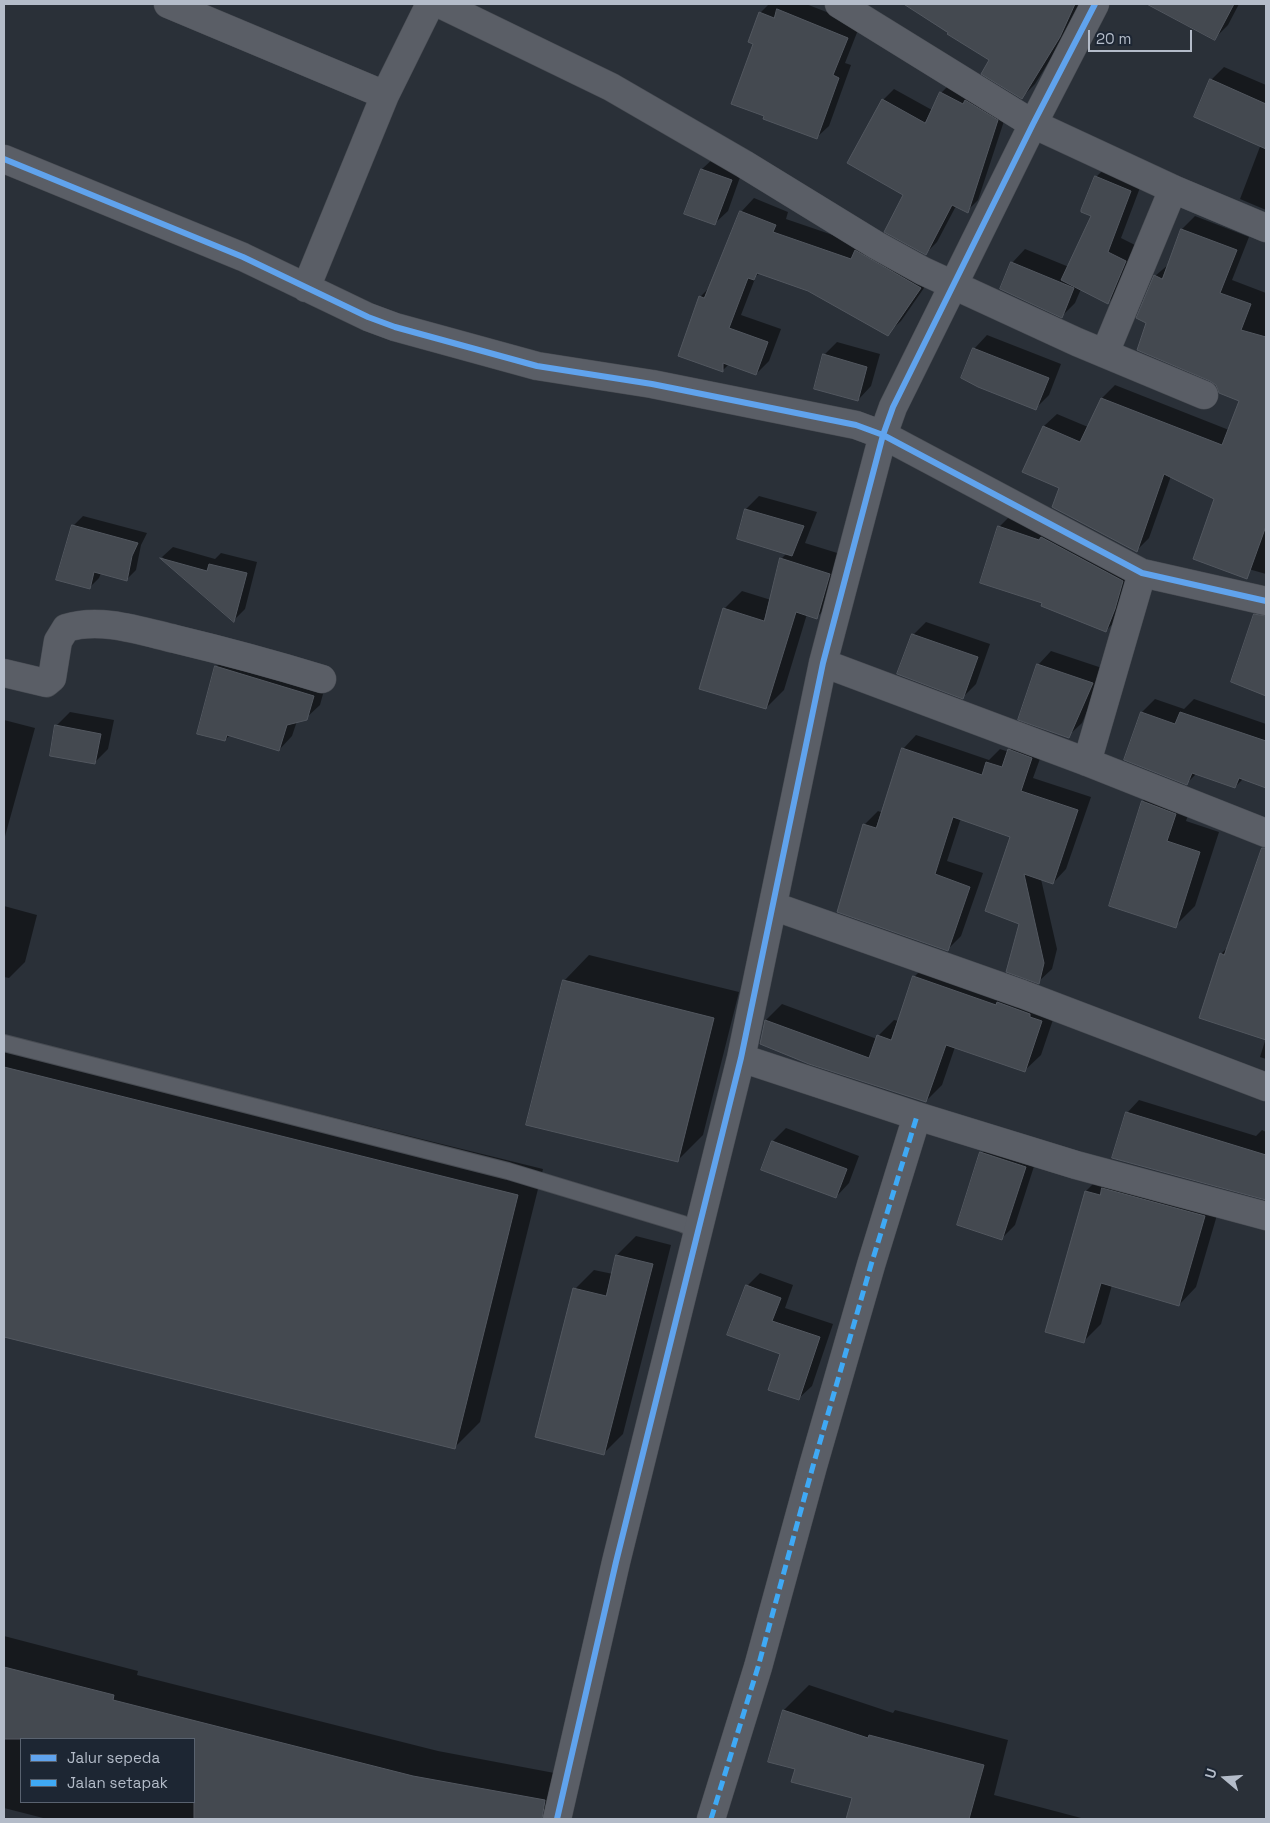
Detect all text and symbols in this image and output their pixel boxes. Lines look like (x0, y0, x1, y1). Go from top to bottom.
scale bar (1090, 20, 1194, 52)
text: 20 m (1096, 29, 1131, 48)
legend (20, 1738, 195, 1803)
text: Jalur sepeda (67, 1748, 160, 1767)
north arrow (1200, 1753, 1250, 1803)
text: U (1201, 1766, 1221, 1781)
text: Jalan setapak (67, 1773, 168, 1792)

